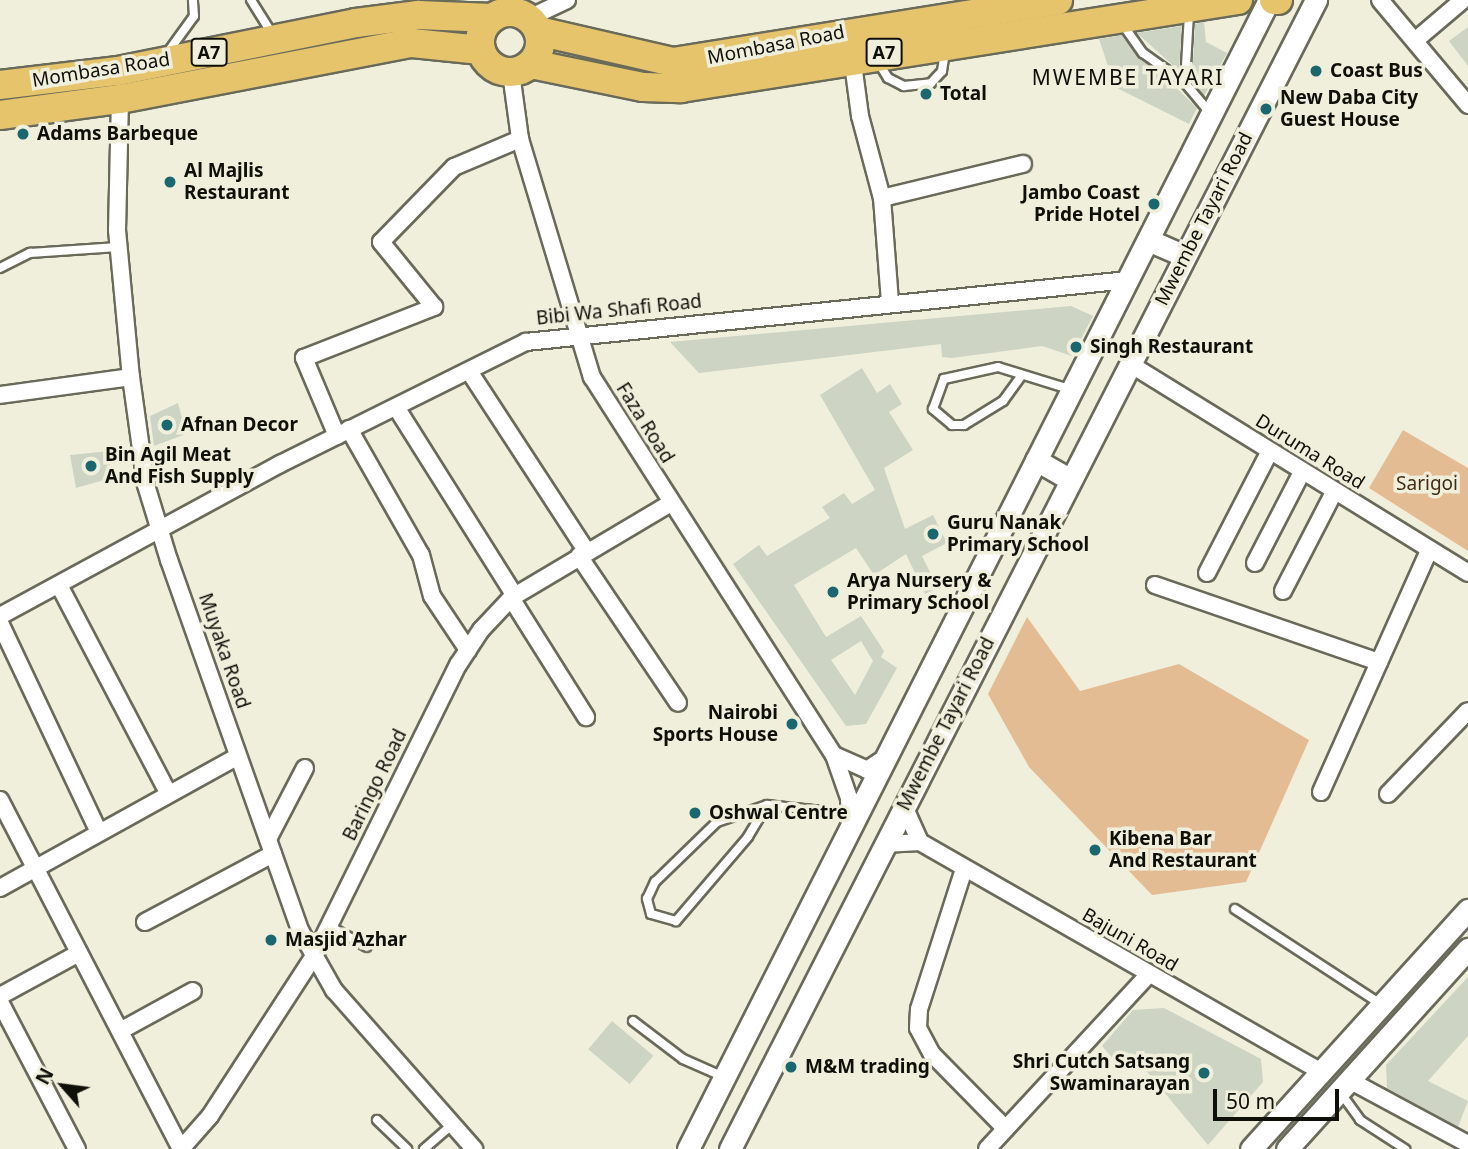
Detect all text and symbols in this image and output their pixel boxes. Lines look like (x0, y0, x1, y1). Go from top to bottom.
street label: Mombasa Road (706, 21, 846, 69)
road number: A7 (190, 38, 228, 66)
road number: A7 (865, 38, 903, 66)
street label: Mombasa Road (30, 48, 172, 92)
place label: Coast Bus (1330, 60, 1423, 82)
marker: Coast Bus (1308, 63, 1324, 79)
district label: MWEMBE TAYARI (1033, 64, 1223, 90)
place label: Total (940, 83, 987, 105)
marker: Total (918, 86, 934, 102)
place label: New Daba City Guest House (1280, 87, 1418, 131)
marker: New Daba City Guest House (1258, 101, 1274, 117)
place label: Adams Barbeque (37, 123, 198, 145)
marker: Adams Barbeque (15, 126, 31, 142)
street label: Mwembe Tayari Road (1150, 129, 1258, 309)
place label: Al Majlis Restaurant (184, 160, 289, 204)
marker: Al Majlis Restaurant (162, 174, 178, 190)
place label: Jambo Coast Pride Hotel (1022, 182, 1140, 226)
marker: Jambo Coast Pride Hotel (1146, 196, 1162, 212)
street label: Bibi Wa Shafi Road (535, 290, 703, 330)
place label: Singh Restaurant (1090, 336, 1253, 358)
marker: Singh Restaurant (1068, 339, 1084, 355)
street label: Faza Road (611, 378, 679, 468)
street label: Duruma Road (1251, 409, 1369, 495)
place label: Afnan Decor (181, 414, 298, 436)
marker: Afnan Decor (159, 417, 175, 433)
place label: Bin Agil Meat And Fish Supply (105, 444, 254, 488)
marker: Bin Agil Meat And Fish Supply (83, 458, 99, 474)
park label: Sarigoi (1396, 473, 1458, 495)
place label: Guru Nanak Primary School (947, 512, 1089, 556)
marker: Guru Nanak Primary School (925, 526, 941, 542)
place label: Arya Nursery & Primary School (847, 570, 992, 614)
marker: Arya Nursery & Primary School (825, 584, 841, 600)
street label: Muyaka Road (194, 590, 254, 712)
street label: Mwembe Tayari Road (892, 634, 1000, 814)
place label: Nairobi Sports House (653, 702, 778, 746)
marker: Nairobi Sports House (784, 716, 800, 732)
street label: Baringo Road (338, 726, 412, 844)
place label: Oshwal Centre (709, 802, 848, 824)
marker: Oshwal Centre (687, 805, 703, 821)
place label: Kibena Bar And Restaurant (1109, 828, 1257, 872)
marker: Kibena Bar And Restaurant (1087, 842, 1103, 858)
street label: Bajuni Road (1078, 903, 1182, 977)
place label: Masjid Azhar (285, 929, 407, 951)
marker: Masjid Azhar (263, 932, 279, 948)
north arrow (28, 1051, 98, 1121)
place label: Shri Cutch Satsang Swaminarayan (1013, 1051, 1190, 1095)
place label: M&M trading (805, 1056, 930, 1078)
marker: M&M trading (783, 1059, 799, 1075)
text: N (29, 1063, 60, 1089)
marker: Shri Cutch Satsang Swaminarayan (1196, 1065, 1212, 1081)
scale bar (1216, 1076, 1342, 1120)
text: 50 m (1226, 1087, 1275, 1115)

